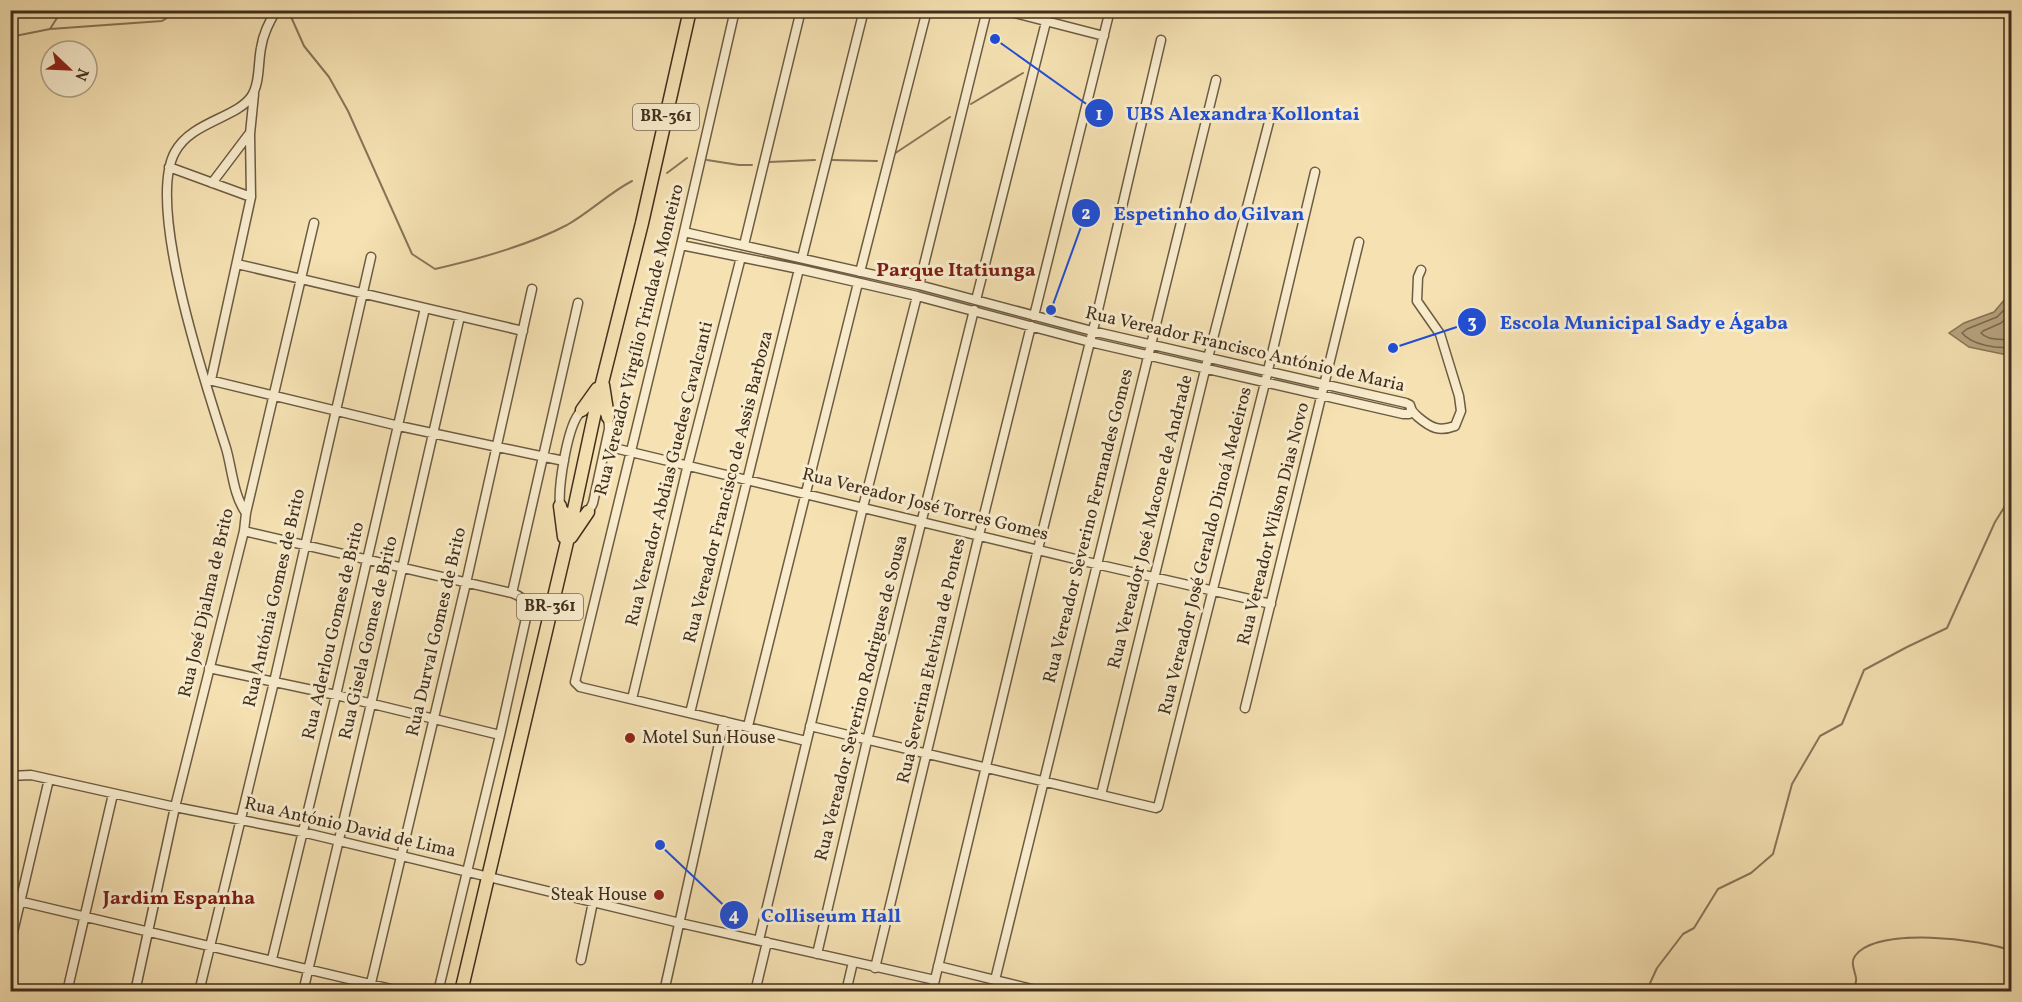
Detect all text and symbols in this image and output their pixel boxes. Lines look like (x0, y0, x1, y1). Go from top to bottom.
north arrow (39, 39, 99, 99)
text: N (68, 64, 93, 84)
callout: UBS Alexandra Kollontai (1084, 94, 1372, 132)
text: UBS Alexandra Kollontai (1126, 101, 1360, 129)
text: 1 (1095, 103, 1103, 128)
road number: BR-361 (633, 104, 699, 130)
street label: Rua Vereador Virgílio Trindade Monteiro (589, 182, 691, 498)
callout: Espetinho do Gilvan (1071, 194, 1316, 232)
text: Espetinho do Gilvan (1113, 201, 1305, 229)
text: 2 (1081, 202, 1091, 227)
district label: Parque Itatiunga (876, 257, 1036, 285)
street label: Rua Vereador Francisco António de Maria (1083, 301, 1407, 399)
callout: Escola Municipal Sady e Ágaba (1457, 303, 1800, 341)
text: Escola Municipal Sady e Ágaba (1500, 310, 1788, 338)
text: 3 (1467, 311, 1477, 336)
street label: Rua Vereador Abdias Guedes Cavalcanti (620, 319, 720, 629)
street label: Rua Vereador Francisco de Assis Barboza (678, 328, 780, 646)
street label: Rua Vereador Severino Fernandes Gomes (1038, 366, 1140, 686)
street label: Rua Vereador José Macone de Andrade (1102, 372, 1200, 672)
street label: Rua Vereador José Geraldo Dinoá Medeiros (1153, 384, 1259, 718)
street label: Rua Vereador Wilson Dias Novo (1232, 400, 1316, 648)
street label: Rua Vereador José Torres Gomes (799, 462, 1051, 548)
street label: Rua Antónia Gomes de Brito (238, 486, 312, 710)
street label: Rua José Djalma de Brito (173, 506, 241, 700)
street label: Rua Aderlou Gomes de Brito (297, 520, 371, 742)
street label: Rua Durval Gomes de Brito (401, 525, 473, 739)
street label: Rua Vereador Severino Rodrigues de Sousa (809, 532, 915, 864)
street label: Rua Gisela Gomes de Brito (333, 534, 405, 742)
street label: Rua Severina Etelvina de Pontes (892, 536, 972, 786)
road number: BR-361 (517, 594, 583, 620)
place label: Motel Sun House (642, 726, 776, 751)
marker: Motel Sun House (623, 731, 637, 745)
street label: Rua António David de Lima (242, 791, 458, 865)
place label: Steak House (551, 883, 647, 908)
district label: Jardim Espanha (102, 885, 255, 913)
marker: Steak House (652, 888, 666, 902)
callout: Colliseum Hall (719, 896, 913, 934)
text: Colliseum Hall (761, 903, 901, 931)
text: 4 (729, 904, 740, 929)

